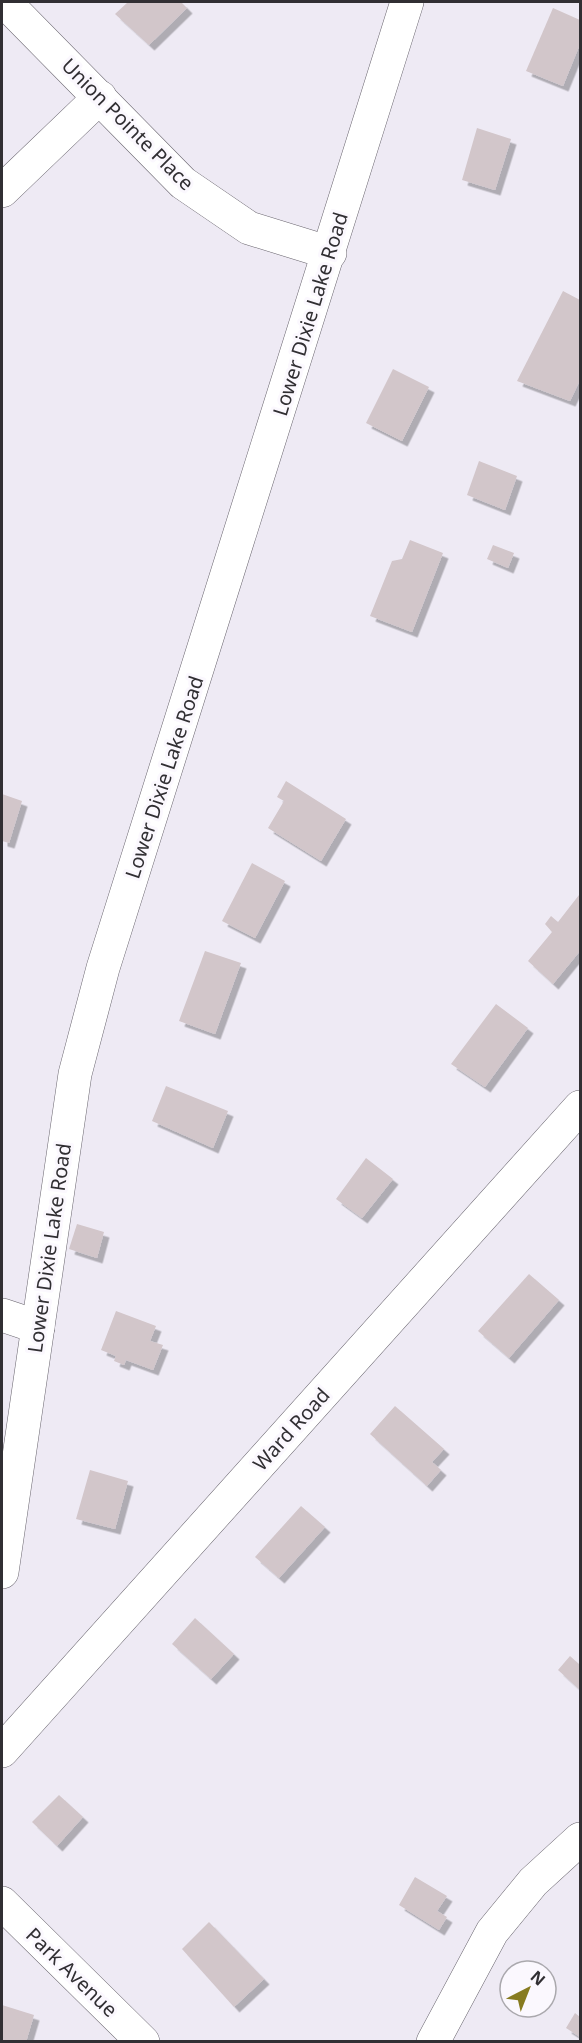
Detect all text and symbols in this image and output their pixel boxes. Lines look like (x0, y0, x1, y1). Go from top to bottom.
street label: Union Pointe Place (56, 52, 200, 196)
street label: Lower Dixie Lake Road (266, 209, 354, 419)
street label: Lower Dixie Lake Road (118, 672, 210, 882)
street label: Lower Dixie Lake Road (21, 1141, 77, 1355)
street label: Ward Road (247, 1382, 335, 1476)
street label: Park Avenue (20, 1921, 124, 2023)
north arrow (498, 1959, 558, 2019)
text: N (526, 1965, 550, 1990)

